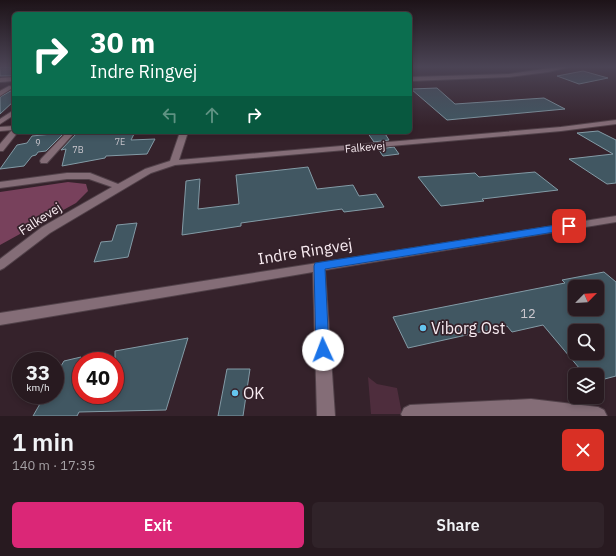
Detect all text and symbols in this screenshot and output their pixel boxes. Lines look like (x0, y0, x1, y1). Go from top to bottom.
text: 30 m (90, 24, 155, 61)
icon: right (24, 28, 76, 80)
text: Indre Ringvej (90, 60, 197, 83)
icon: left (159, 104, 181, 126)
icon: ahead (201, 104, 223, 126)
icon: right (243, 104, 265, 126)
house number: 7E (115, 136, 125, 147)
house number: 9 (35, 137, 41, 148)
street label: Falkevej (344, 138, 386, 156)
house number: 7B (72, 144, 84, 155)
street label: Falkevej (15, 199, 65, 239)
pin (552, 209, 586, 243)
icon: arrive (558, 215, 580, 237)
street label: Indre Ringvej (256, 234, 354, 268)
north arrow (568, 280, 604, 316)
map controls (568, 280, 604, 404)
house number: 12 (520, 305, 536, 322)
place label: Viborg Ost (431, 318, 505, 338)
marker: Viborg Ost (418, 323, 428, 333)
button: search (568, 324, 604, 360)
position arrow (302, 329, 344, 371)
speed limit sign: 40 (72, 352, 124, 404)
text: 33 (26, 359, 50, 386)
button: layers (568, 368, 604, 404)
text: km/h (26, 381, 50, 394)
place label: OK (243, 383, 264, 403)
marker: OK (230, 388, 240, 398)
text: 1 min (12, 426, 74, 458)
button: close (562, 429, 604, 471)
text: 140 m · 17:35 (12, 457, 95, 474)
button: Exit (12, 502, 304, 548)
button: Share (312, 502, 604, 548)

